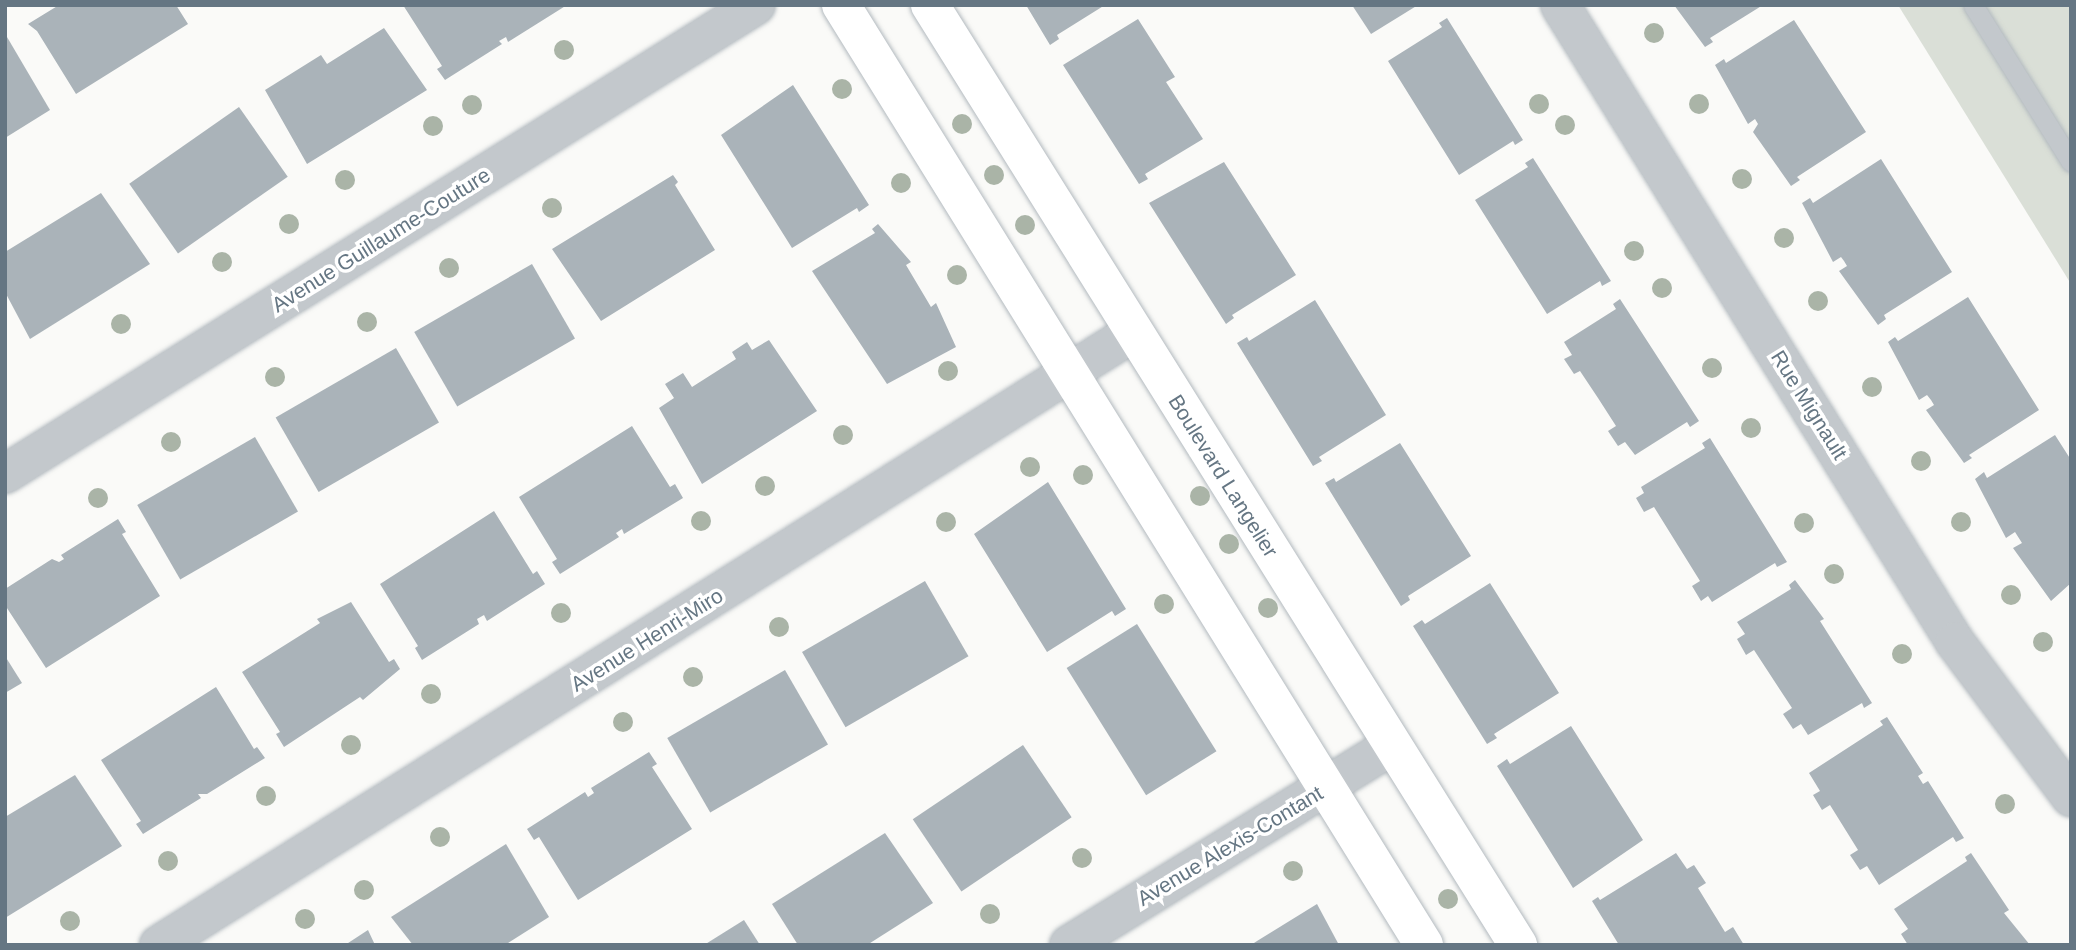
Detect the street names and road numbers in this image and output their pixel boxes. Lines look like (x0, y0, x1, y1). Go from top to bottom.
street label: Avenue Guillaume-Couture (267, 162, 495, 318)
street label: Rue Mignault (1766, 346, 1852, 464)
street label: Boulevard Langelier (1163, 390, 1283, 562)
street label: Avenue Henri-Miro (566, 583, 728, 697)
street label: Avenue Alexis-Contant (1132, 780, 1328, 912)

